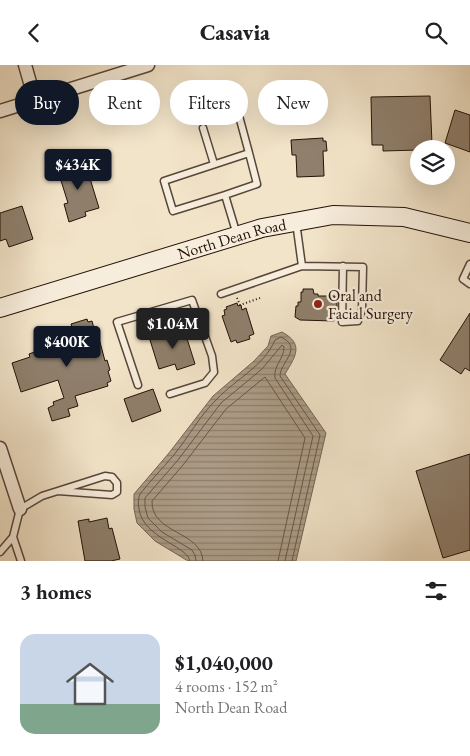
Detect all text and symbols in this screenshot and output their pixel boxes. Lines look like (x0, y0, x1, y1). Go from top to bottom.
text: Casavia (200, 18, 270, 47)
icon: back (20, 19, 48, 47)
icon: search (422, 19, 450, 47)
chip: Buy (15, 80, 79, 125)
chip: Rent (89, 80, 160, 125)
chip: Filters (170, 80, 248, 125)
chip: New (258, 80, 328, 125)
map controls (410, 140, 455, 185)
button: layers (410, 140, 455, 185)
pin: $434K (43, 149, 113, 191)
text: $434K (56, 154, 100, 175)
street label: North Dean Road (175, 213, 289, 264)
place label: Oral and Facial Surgery (328, 285, 414, 324)
marker: Oral and Facial Surgery (312, 298, 324, 310)
pin: $1.04M (132, 307, 214, 350)
text: $1.04M (147, 313, 199, 334)
pin: $400K (32, 325, 102, 368)
text: $400K (45, 331, 89, 352)
icon: filters (422, 577, 450, 605)
text: 3 homes (20, 578, 92, 605)
text: $1,040,000 (175, 649, 273, 676)
icon: home (60, 654, 120, 714)
text: 4 rooms · 152 m² (175, 676, 278, 697)
text: North Dean Road (175, 697, 287, 718)

